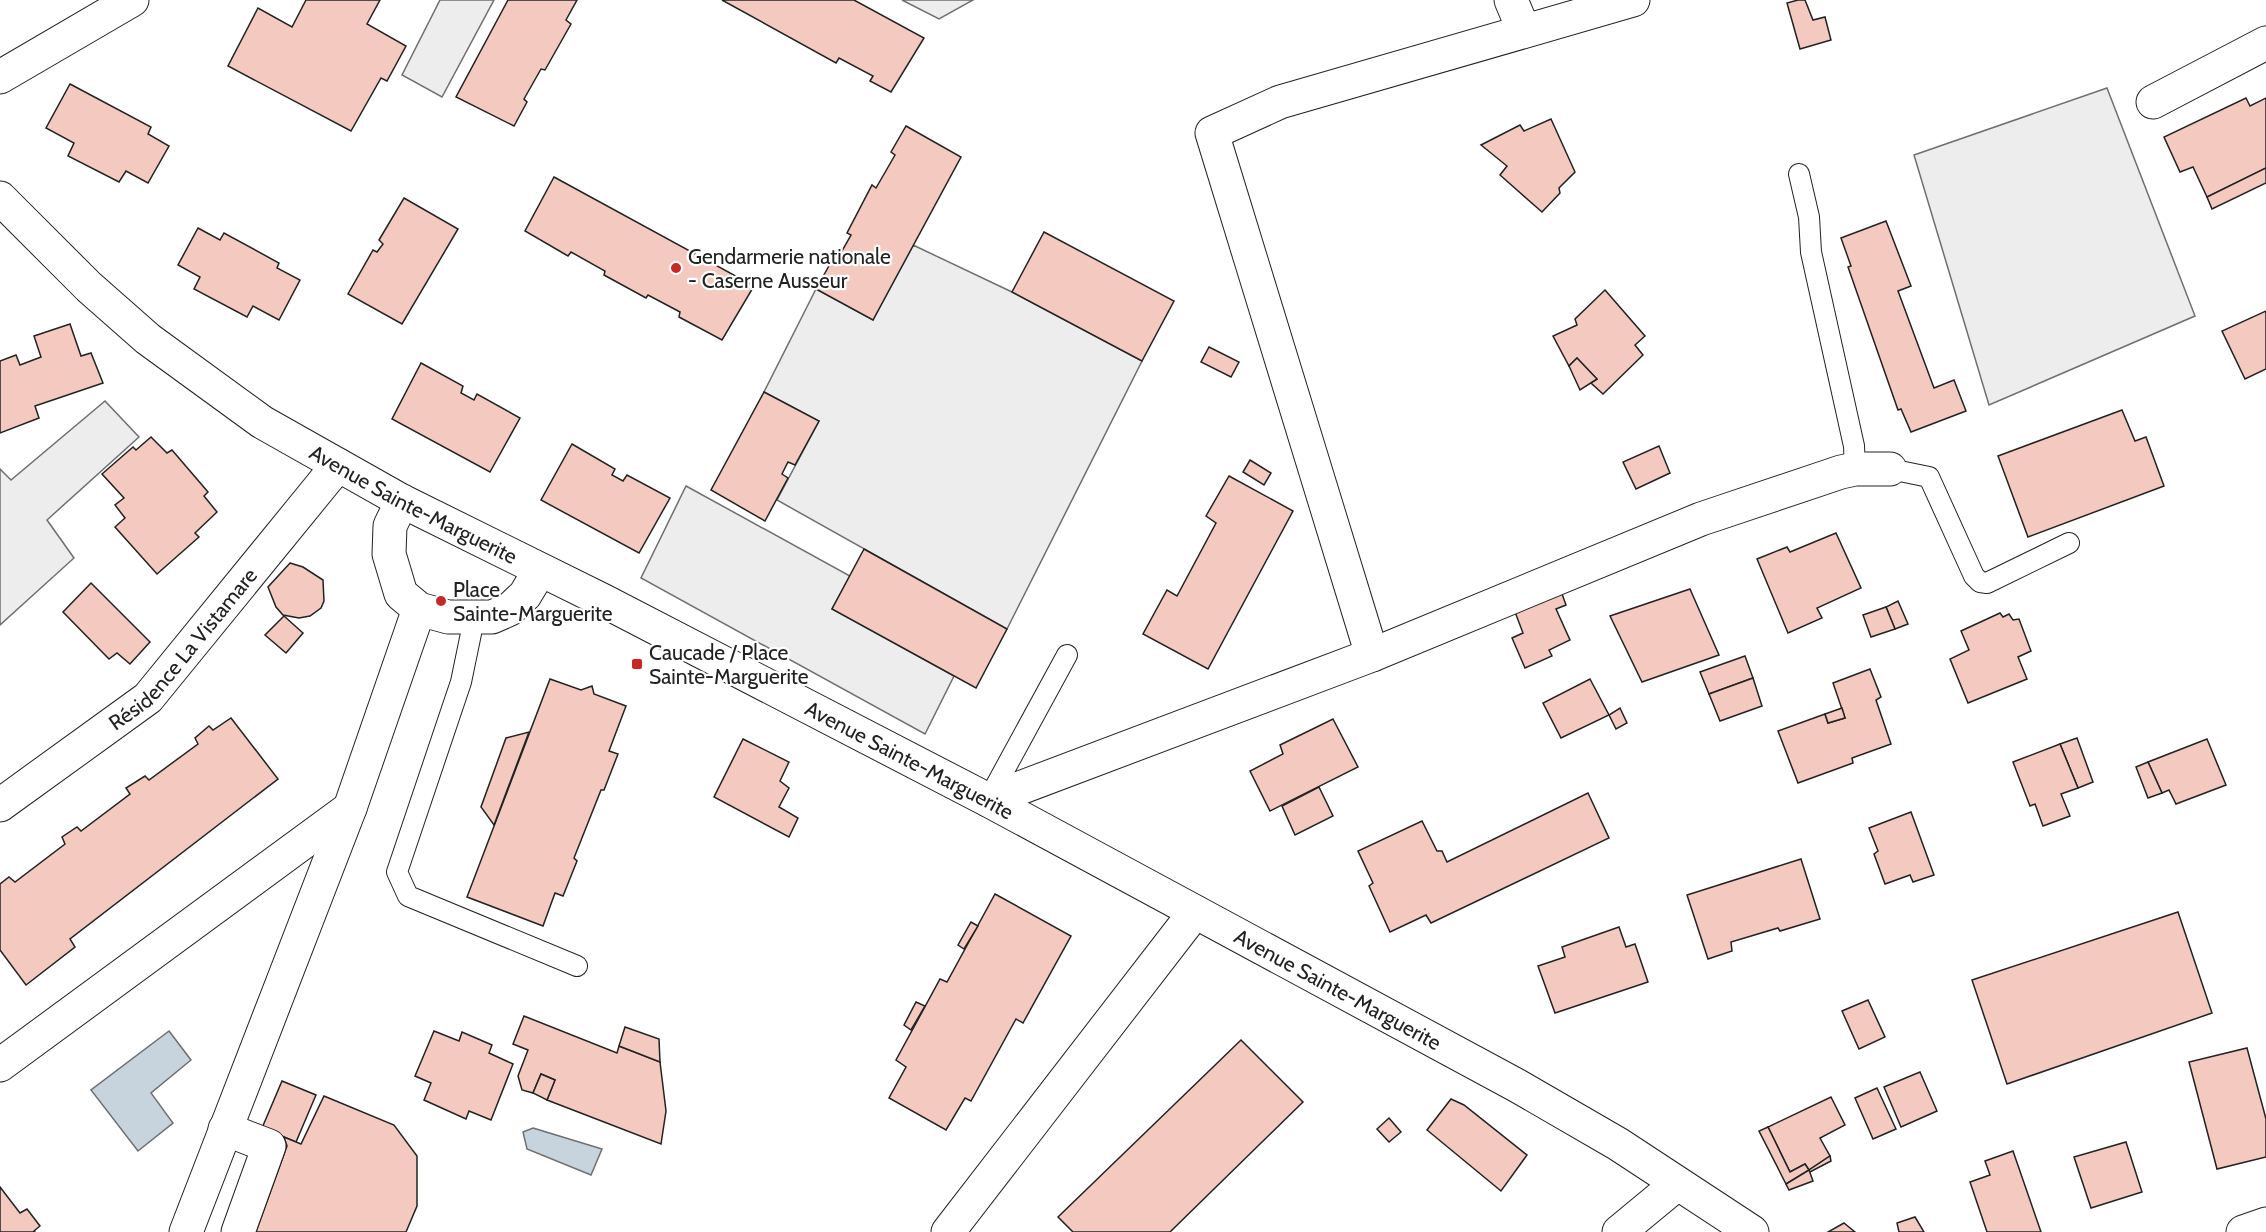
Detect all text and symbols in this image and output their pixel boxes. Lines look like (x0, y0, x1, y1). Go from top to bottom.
place label: Gendarmerie nationale - Caserne Ausseur (688, 244, 891, 293)
marker: Gendarmerie nationale - Caserne Ausseur (669, 261, 683, 275)
street label: Avenue Sainte-Marguerite (305, 439, 522, 569)
street label: Résidence La Vistamare (104, 562, 262, 735)
place label: Place Sainte-Marguerite (453, 577, 613, 626)
marker: Place Sainte-Marguerite (434, 594, 448, 608)
place label: Caucade / Place Sainte-Marguerite (649, 640, 809, 689)
marker: Caucade / Place Sainte-Marguerite (630, 657, 644, 671)
street label: Avenue Sainte-Marguerite (801, 695, 1018, 824)
street label: Avenue Sainte-Marguerite (1230, 923, 1446, 1055)

